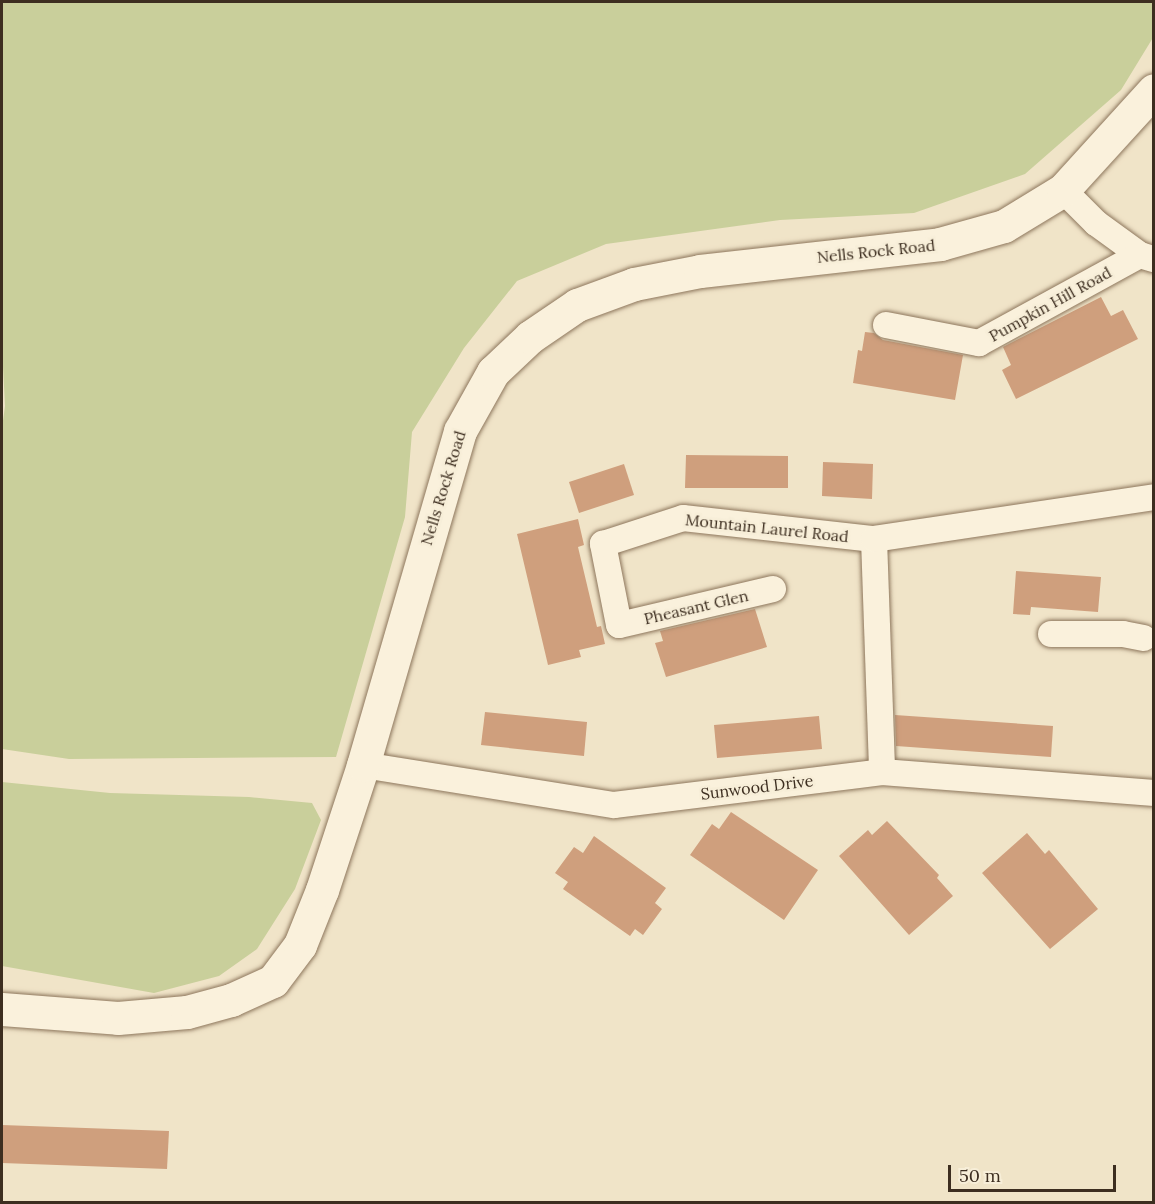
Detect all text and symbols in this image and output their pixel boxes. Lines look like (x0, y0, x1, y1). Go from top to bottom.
street label: Nells Rock Road (816, 235, 936, 267)
street label: Pumpkin Hill Road (985, 262, 1115, 346)
street label: Nells Rock Road (416, 428, 470, 548)
street label: Mountain Laurel Road (684, 510, 850, 546)
street label: Pheasant Glen (642, 586, 750, 628)
street label: Sunwood Drive (700, 771, 814, 803)
scale bar (951, 1153, 1119, 1191)
text: 50 m (959, 1164, 1001, 1187)

